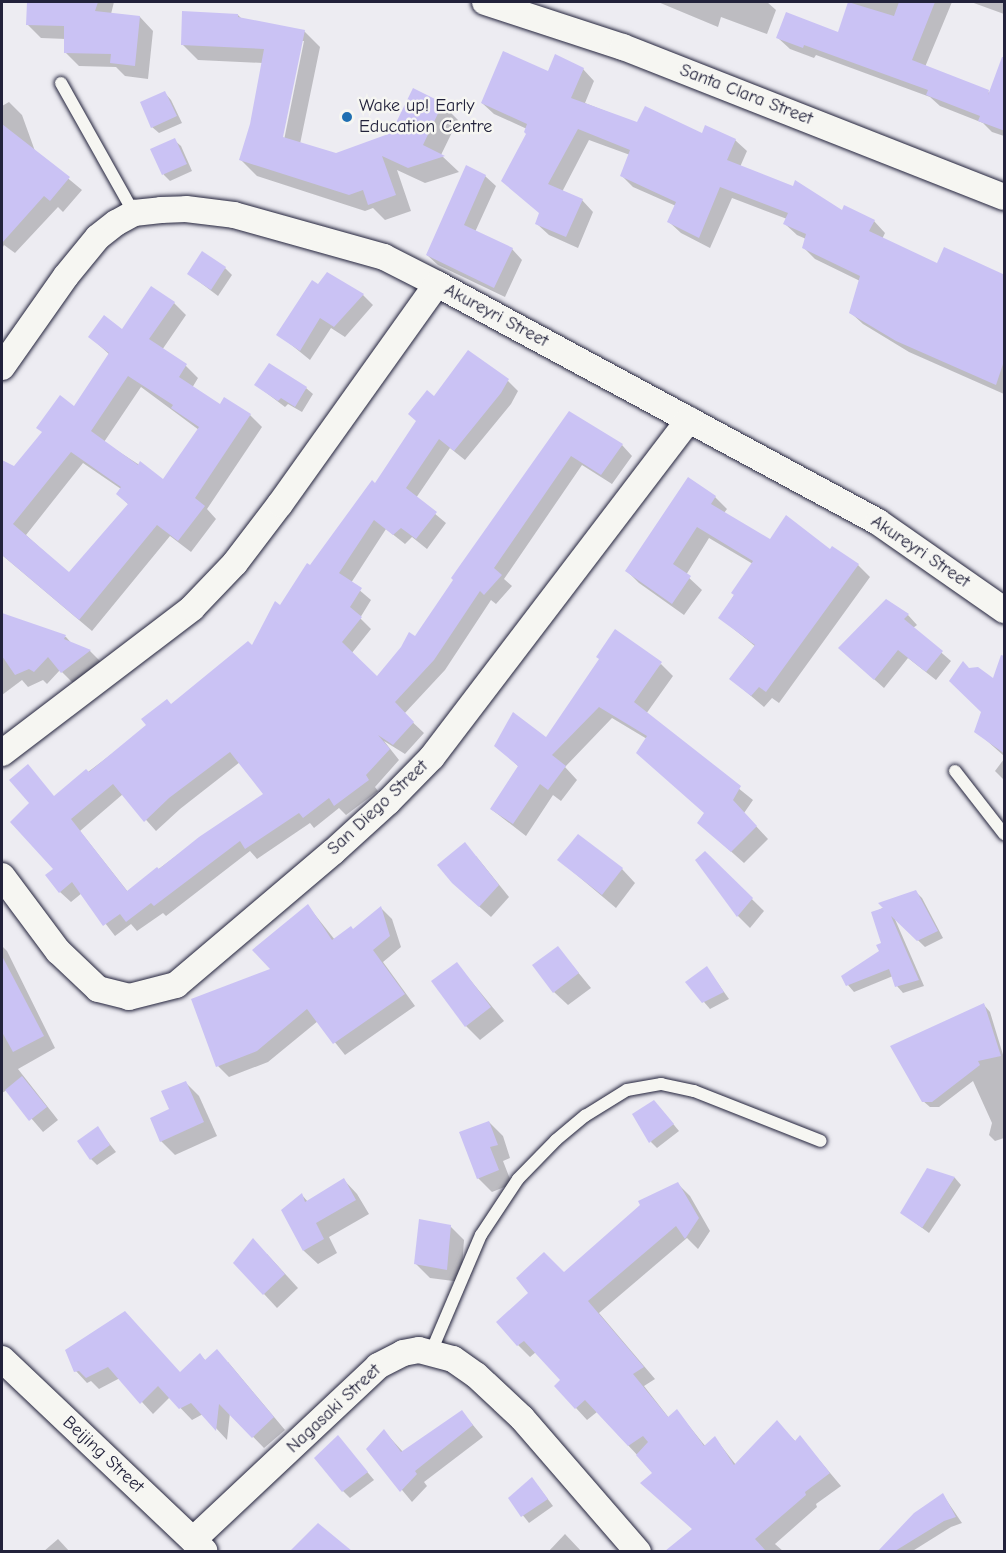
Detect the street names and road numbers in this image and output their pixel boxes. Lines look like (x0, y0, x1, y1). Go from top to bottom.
street label: Santa Clara Street (677, 60, 815, 130)
street label: Akureyri Street (440, 280, 552, 352)
street label: Akureyri Street (866, 511, 974, 593)
street label: San Diego Street (323, 756, 433, 860)
street label: Nagasaki Street (283, 1360, 385, 1458)
street label: Beijing Street (58, 1412, 148, 1498)

